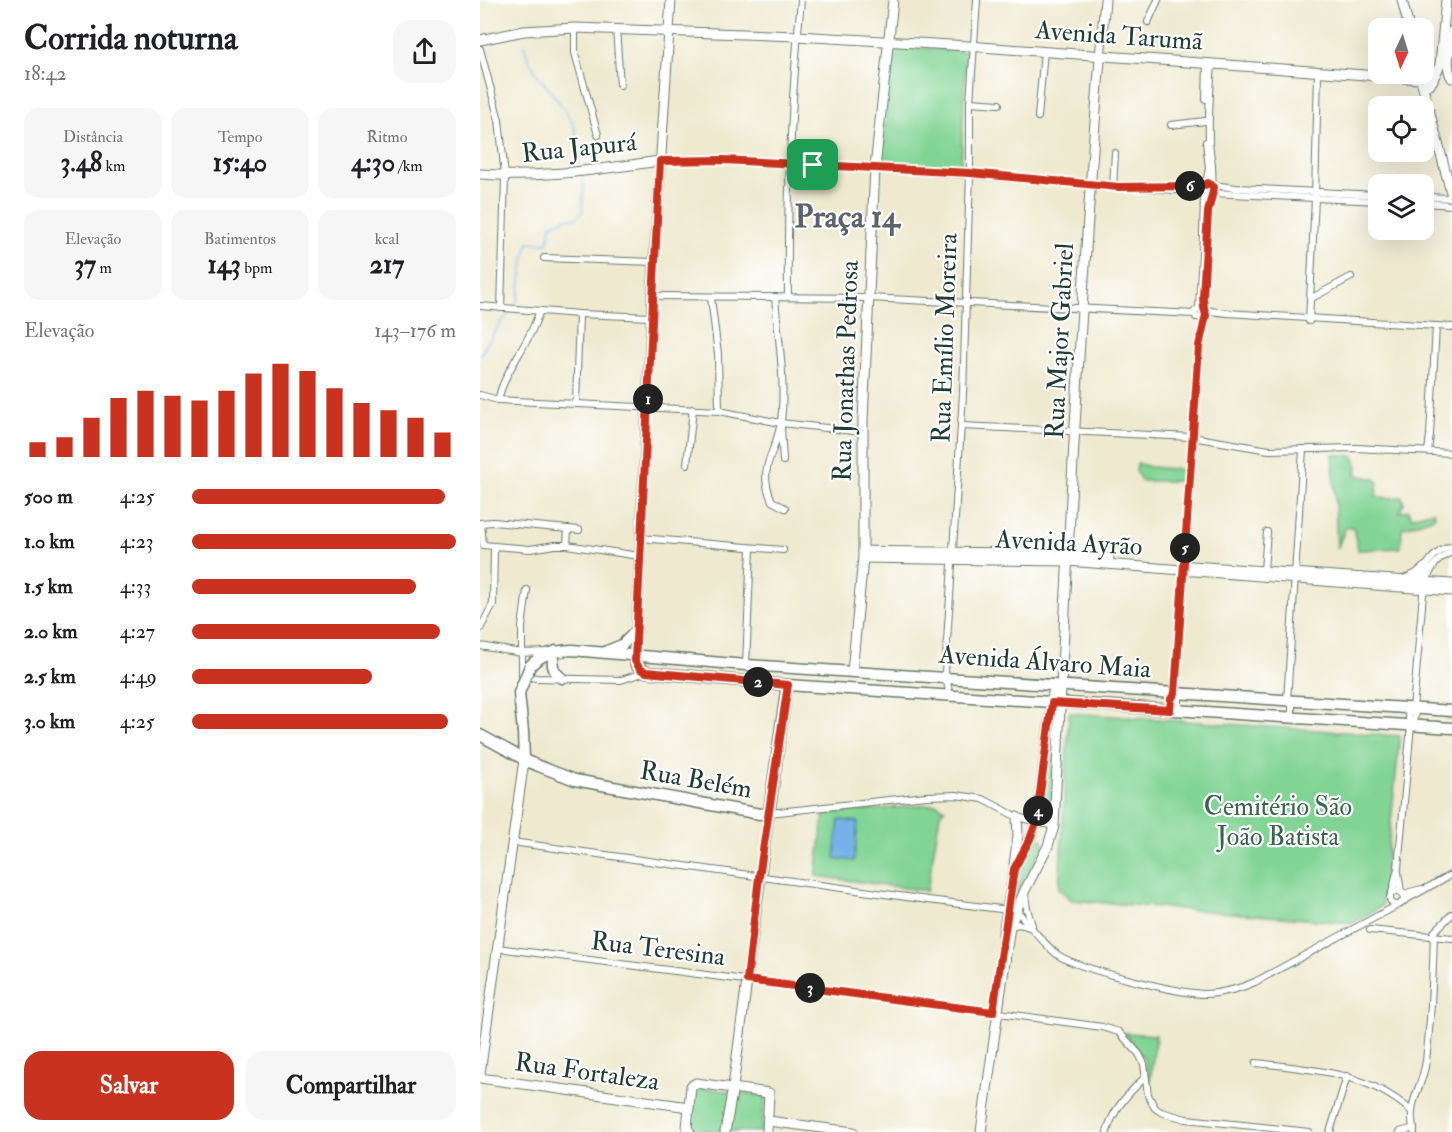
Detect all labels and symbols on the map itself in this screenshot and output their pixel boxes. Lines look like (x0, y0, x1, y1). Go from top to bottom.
street label: Avenida Tarumã (1033, 14, 1204, 58)
north arrow (1368, 18, 1434, 84)
street label: Rua Japurá (520, 126, 639, 171)
pin (787, 139, 838, 190)
pin: 6 (1175, 171, 1205, 201)
district label: Praça 14 (795, 197, 901, 237)
street label: Rua Emílio Moreira (925, 232, 965, 444)
street label: Rua Major Gabriel (1039, 242, 1081, 440)
street label: Rua Jonathas Pedrosa (826, 259, 866, 482)
pin: 1 (633, 384, 663, 414)
street label: Avenida Ayrão (994, 523, 1143, 563)
pin: 5 (1170, 533, 1200, 563)
street label: Avenida Álvaro Maia (937, 637, 1153, 685)
pin: 2 (743, 667, 773, 697)
street label: Rua Belém (637, 754, 755, 806)
park label: Cemitério São João Batista (1204, 791, 1352, 853)
pin: 4 (1023, 796, 1053, 826)
street label: Rua Teresina (589, 925, 727, 973)
pin: 3 (795, 973, 825, 1003)
street label: Rua Fortaleza (513, 1046, 662, 1098)

